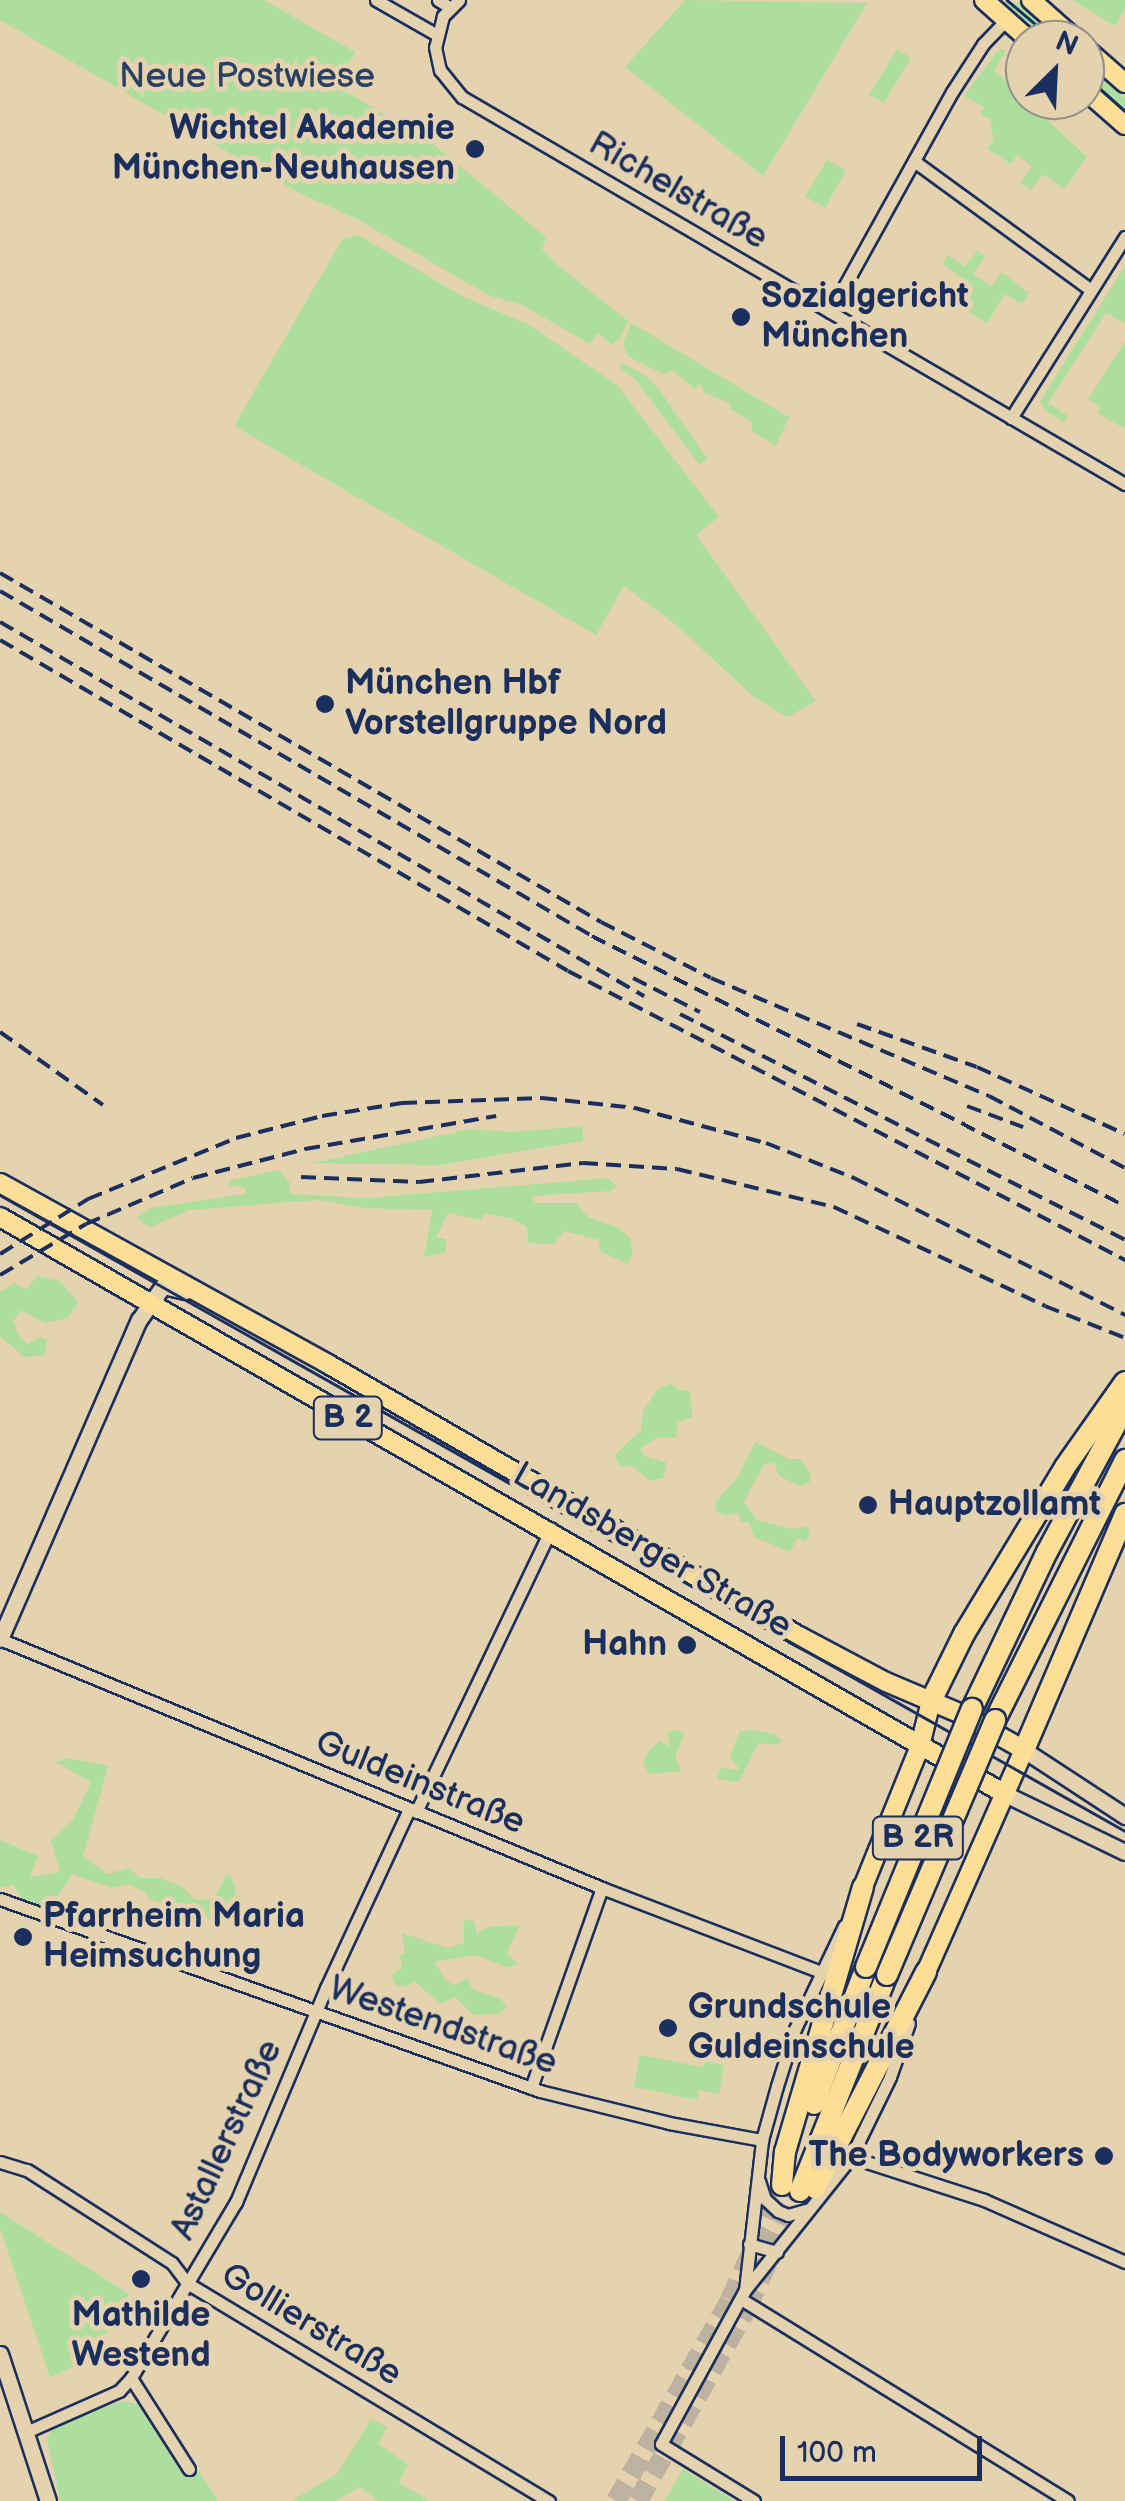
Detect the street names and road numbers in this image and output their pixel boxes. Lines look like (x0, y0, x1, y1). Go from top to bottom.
street label: Richelstraße (581, 123, 775, 259)
road number: B 2 (310, 1391, 386, 1445)
street label: Landsberger Straße (505, 1454, 799, 1648)
street label: Guldeinstraße (309, 1722, 531, 1844)
road number: B 2R (870, 1811, 966, 1865)
street label: Westendstraße (323, 1967, 563, 2085)
street label: Astallerstraße (162, 2033, 292, 2247)
street label: Gollierstraße (213, 2255, 409, 2395)

